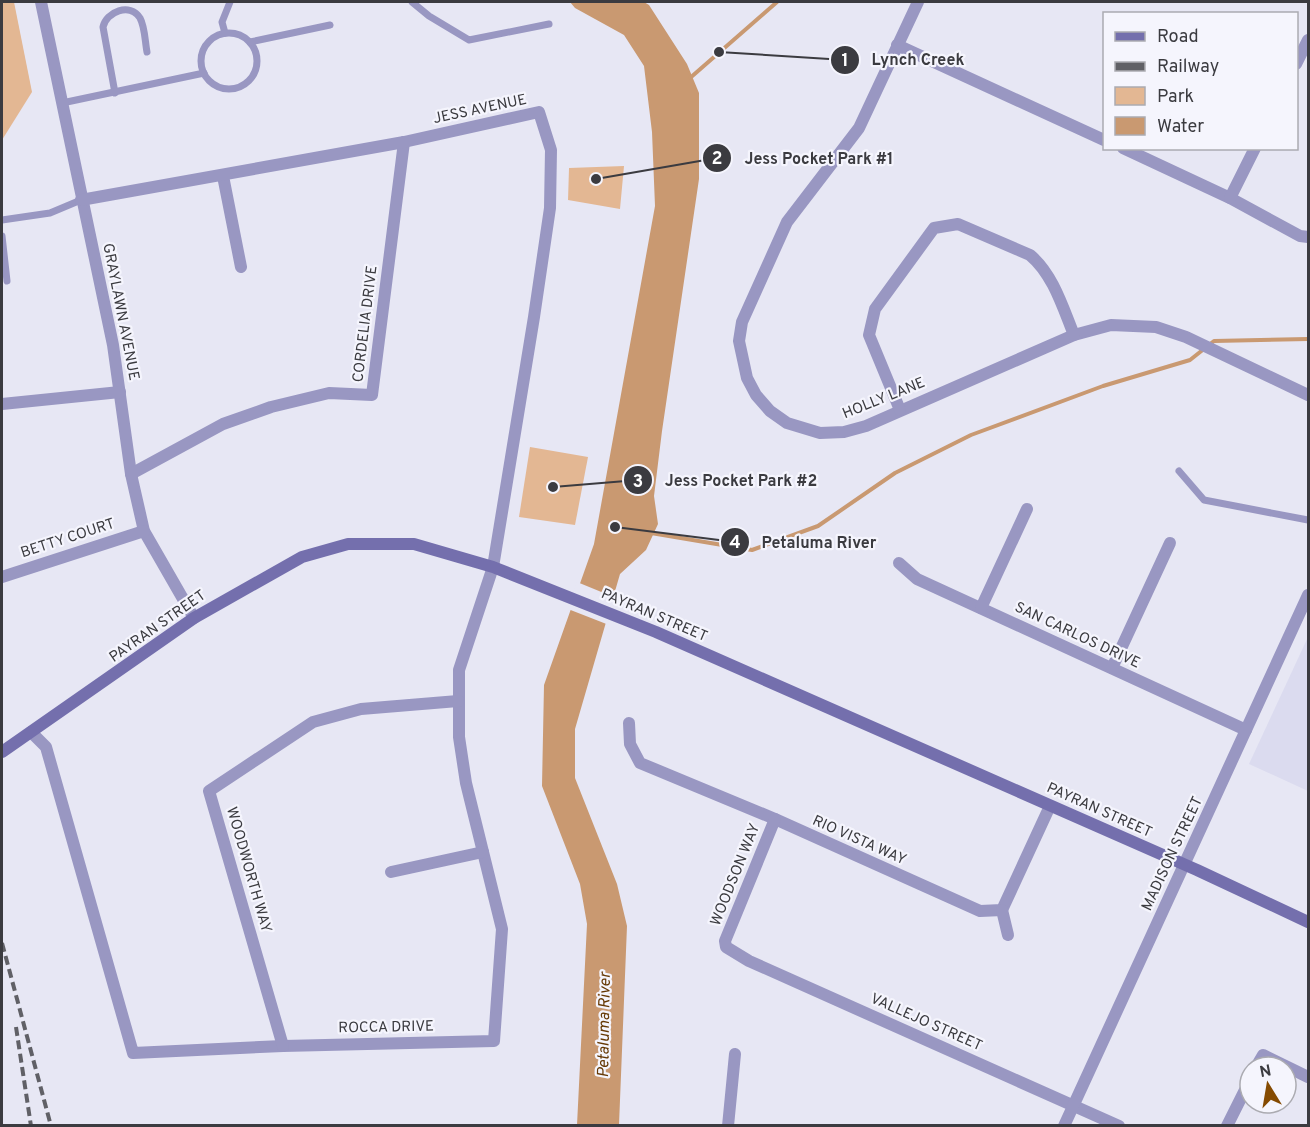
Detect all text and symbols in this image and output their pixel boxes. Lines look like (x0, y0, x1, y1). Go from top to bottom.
legend (1103, 12, 1298, 150)
text: Road (1157, 26, 1199, 49)
callout: Lynch Creek (830, 43, 976, 77)
text: 1 (841, 50, 849, 73)
text: Lynch Creek (872, 51, 964, 71)
text: Railway (1157, 56, 1219, 79)
text: Park (1157, 86, 1194, 109)
street label: JESS AVENUE (432, 91, 528, 129)
text: Water (1157, 116, 1204, 139)
callout: Jess Pocket Park #1 (702, 141, 905, 175)
text: 2 (711, 148, 723, 171)
text: Jess Pocket Park #1 (745, 150, 893, 170)
street label: GRAYLAWN AVENUE (97, 242, 143, 382)
street label: CORDELIA DRIVE (349, 264, 383, 384)
street label: HOLLY LANE (840, 374, 928, 424)
callout: Jess Pocket Park #2 (623, 463, 830, 497)
text: 3 (633, 471, 643, 494)
text: Jess Pocket Park #2 (665, 472, 817, 492)
street label: BETTY COURT (19, 515, 117, 563)
callout: Petaluma River (720, 525, 889, 559)
text: 4 (729, 532, 741, 555)
text: Petaluma River (762, 534, 877, 554)
street label: PAYRAN STREET (598, 585, 710, 647)
street label: PAYRAN STREET (106, 587, 210, 667)
street label: SAN CARLOS DRIVE (1011, 599, 1143, 673)
street label: PAYRAN STREET (1043, 779, 1155, 843)
street label: MADISON STREET (1138, 794, 1208, 914)
street label: WOODWORTH WAY (221, 805, 275, 936)
street label: RIO VISTA WAY (809, 812, 909, 870)
street label: WOODSON WAY (707, 821, 765, 929)
water label: Petaluma River (594, 970, 616, 1078)
street label: VALLEJO STREET (867, 990, 985, 1056)
street label: ROCCA DRIVE (338, 1018, 434, 1038)
north arrow (1238, 1055, 1298, 1115)
text: N (1258, 1061, 1273, 1083)

